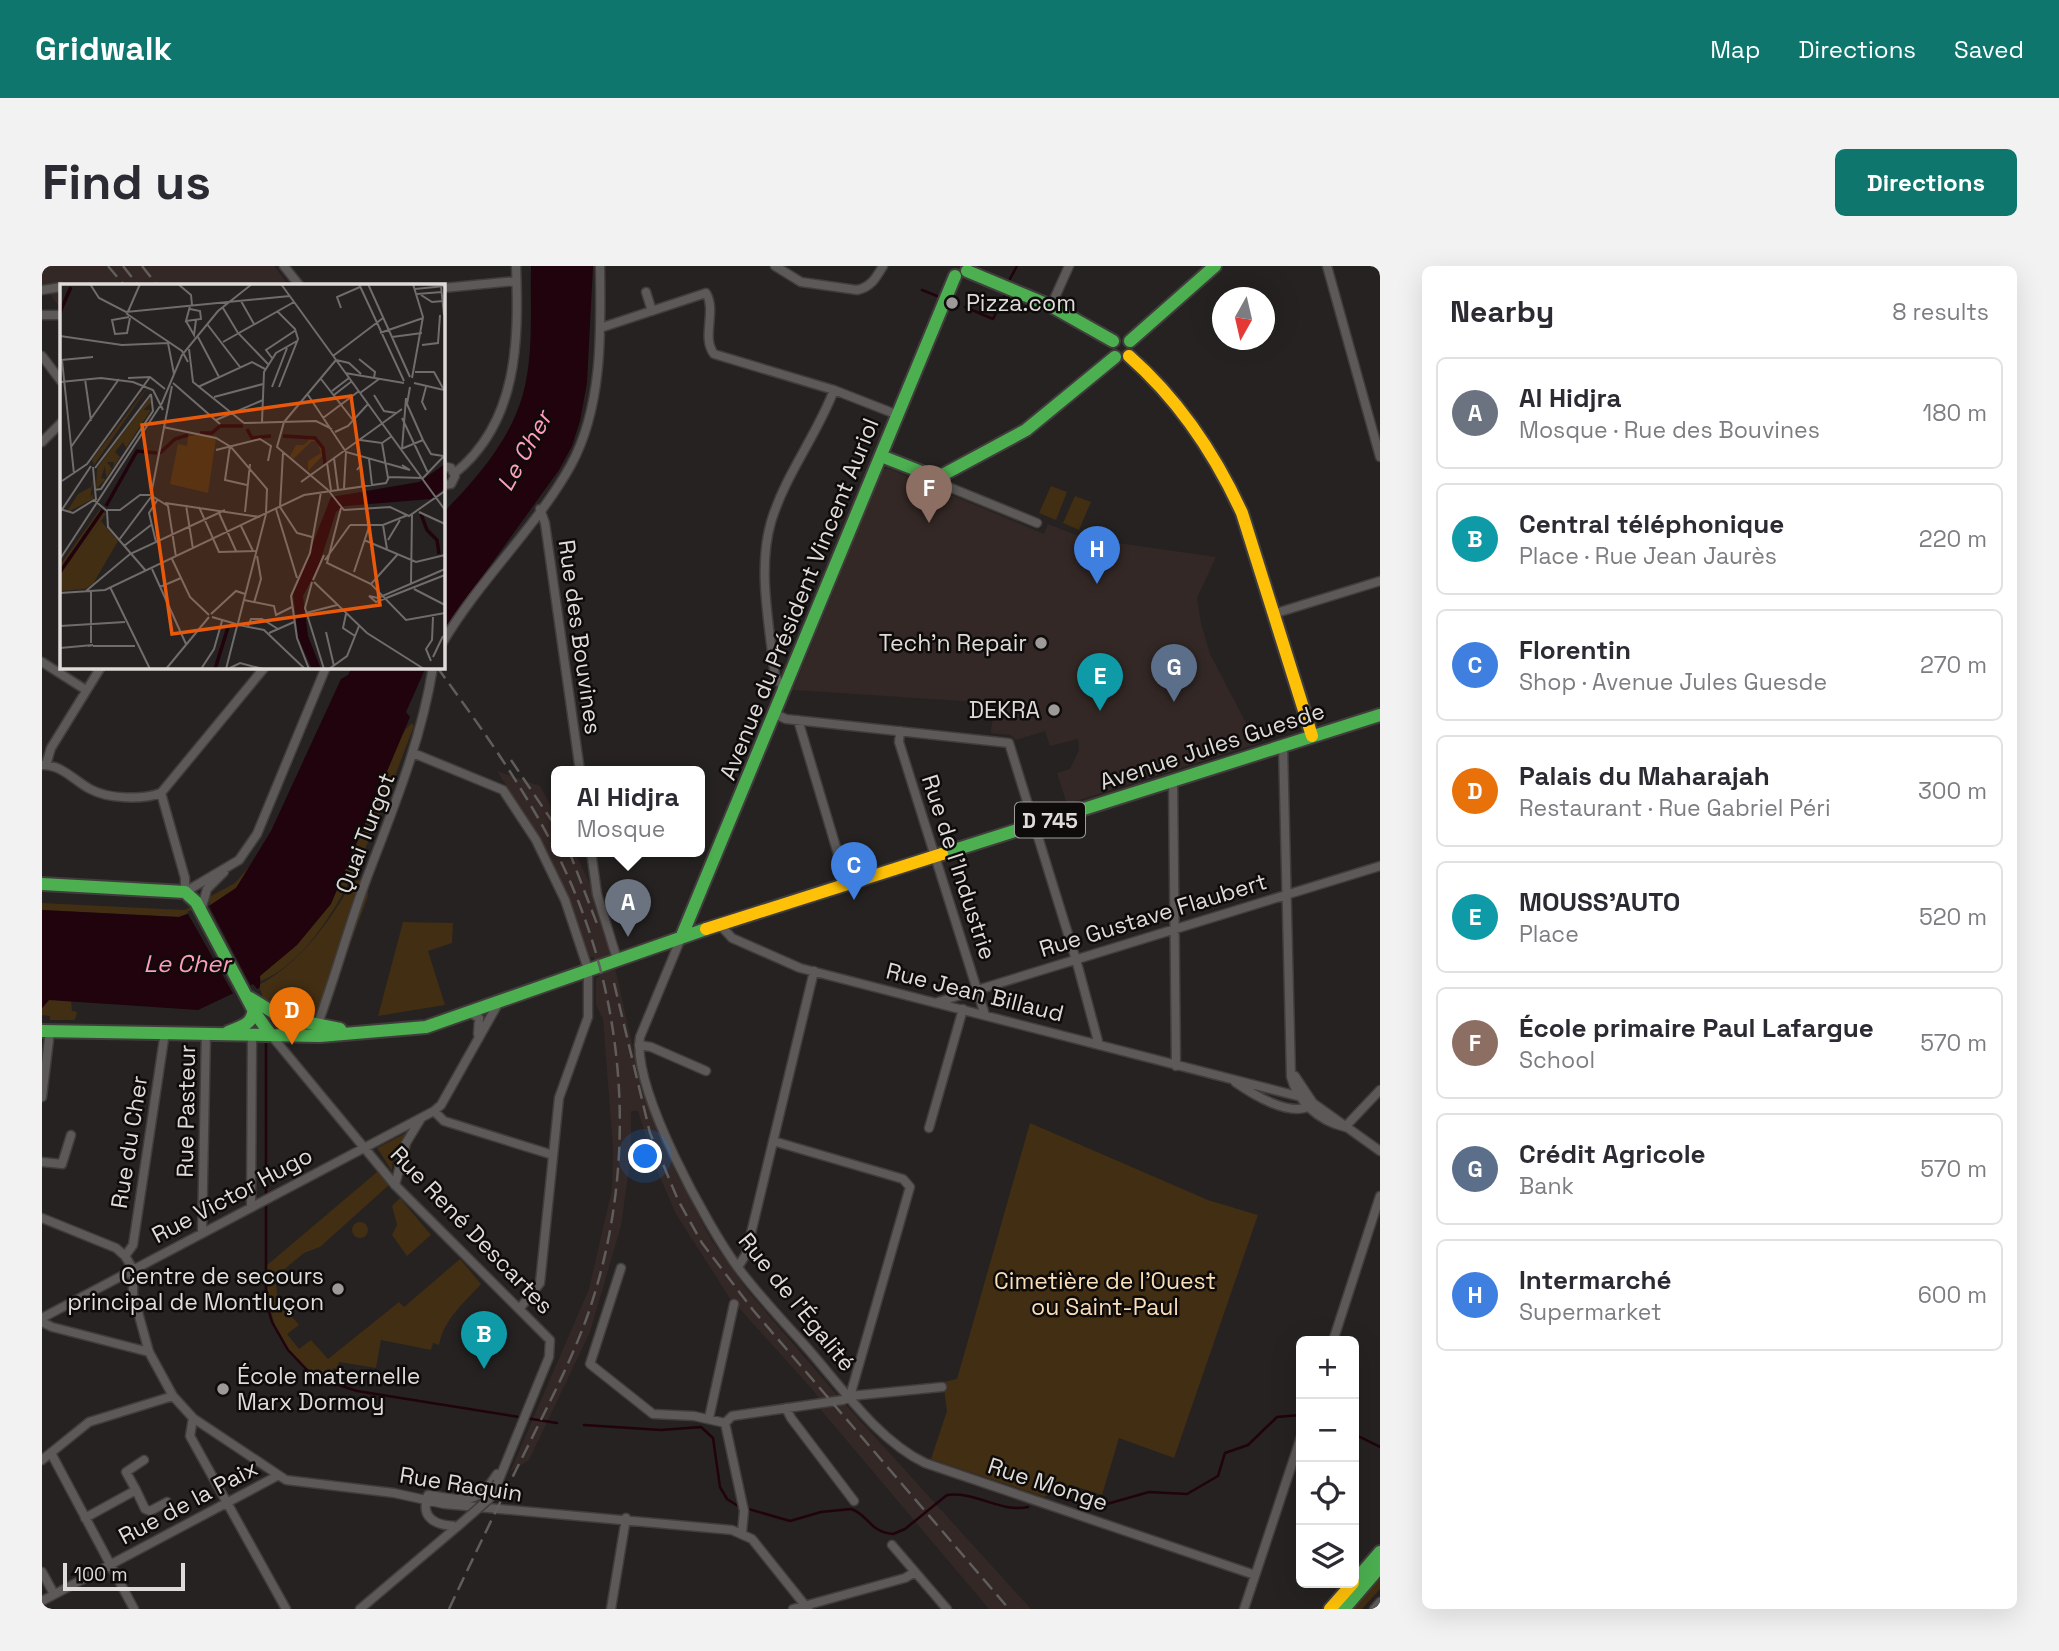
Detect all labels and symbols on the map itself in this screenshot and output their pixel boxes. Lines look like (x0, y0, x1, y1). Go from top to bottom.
inset map (60, 284, 444, 668)
north arrow (1212, 287, 1275, 350)
place label: Pizza.com (966, 288, 1076, 318)
marker: Pizza.com (944, 295, 960, 311)
water label: Le Cher (489, 403, 560, 496)
street label: Avenue du Président Vincent Auriol (712, 414, 886, 784)
pin: F (906, 465, 952, 523)
pin: H (1074, 526, 1120, 584)
street label: Rue des Bouvines (552, 538, 608, 736)
place label: Tech'n Repair (879, 628, 1027, 658)
marker: Tech'n Repair (1033, 635, 1049, 651)
pin: G (1151, 644, 1197, 702)
pin: E (1077, 653, 1123, 711)
place label: DEKRA (969, 695, 1040, 725)
street label: Avenue Jules Guesde (1096, 695, 1328, 797)
marker: DEKRA (1046, 702, 1062, 718)
street label: Quai Turgot (328, 768, 402, 898)
street label: Rue de l'Industrie (915, 771, 1003, 963)
road number: D 745 (1015, 802, 1085, 838)
pin: C (831, 842, 877, 900)
street label: Rue Gustave Flaubert (1036, 866, 1270, 964)
pin: A (605, 879, 651, 937)
water label: Le Cher (144, 948, 233, 979)
street label: Rue Jean Billaud (883, 955, 1067, 1029)
pin: D (269, 987, 315, 1045)
street label: Rue Pasteur (170, 1044, 202, 1178)
street label: Rue du Cher (104, 1073, 154, 1211)
your location (628, 1139, 662, 1173)
street label: Rue Victor Hugo (146, 1140, 318, 1250)
street label: Rue René Descartes (384, 1140, 560, 1320)
street label: Rue de l'Égalité (732, 1227, 862, 1377)
place label: Centre de secours principal de Montluçon (67, 1261, 324, 1317)
park label: Cimetière de l’Ouest ou Saint-Paul (994, 1266, 1216, 1322)
marker: Centre de secours principal de Montluçon (330, 1281, 346, 1297)
pin: B (461, 1311, 507, 1369)
place label: École maternelle Marx Dormoy (237, 1361, 420, 1417)
marker: École maternelle Marx Dormoy (215, 1381, 231, 1397)
street label: Rue Monge (984, 1450, 1112, 1518)
street label: Rue de la Paix (113, 1453, 263, 1551)
street label: Rue Raquin (397, 1459, 525, 1509)
scale bar (63, 1560, 186, 1592)

